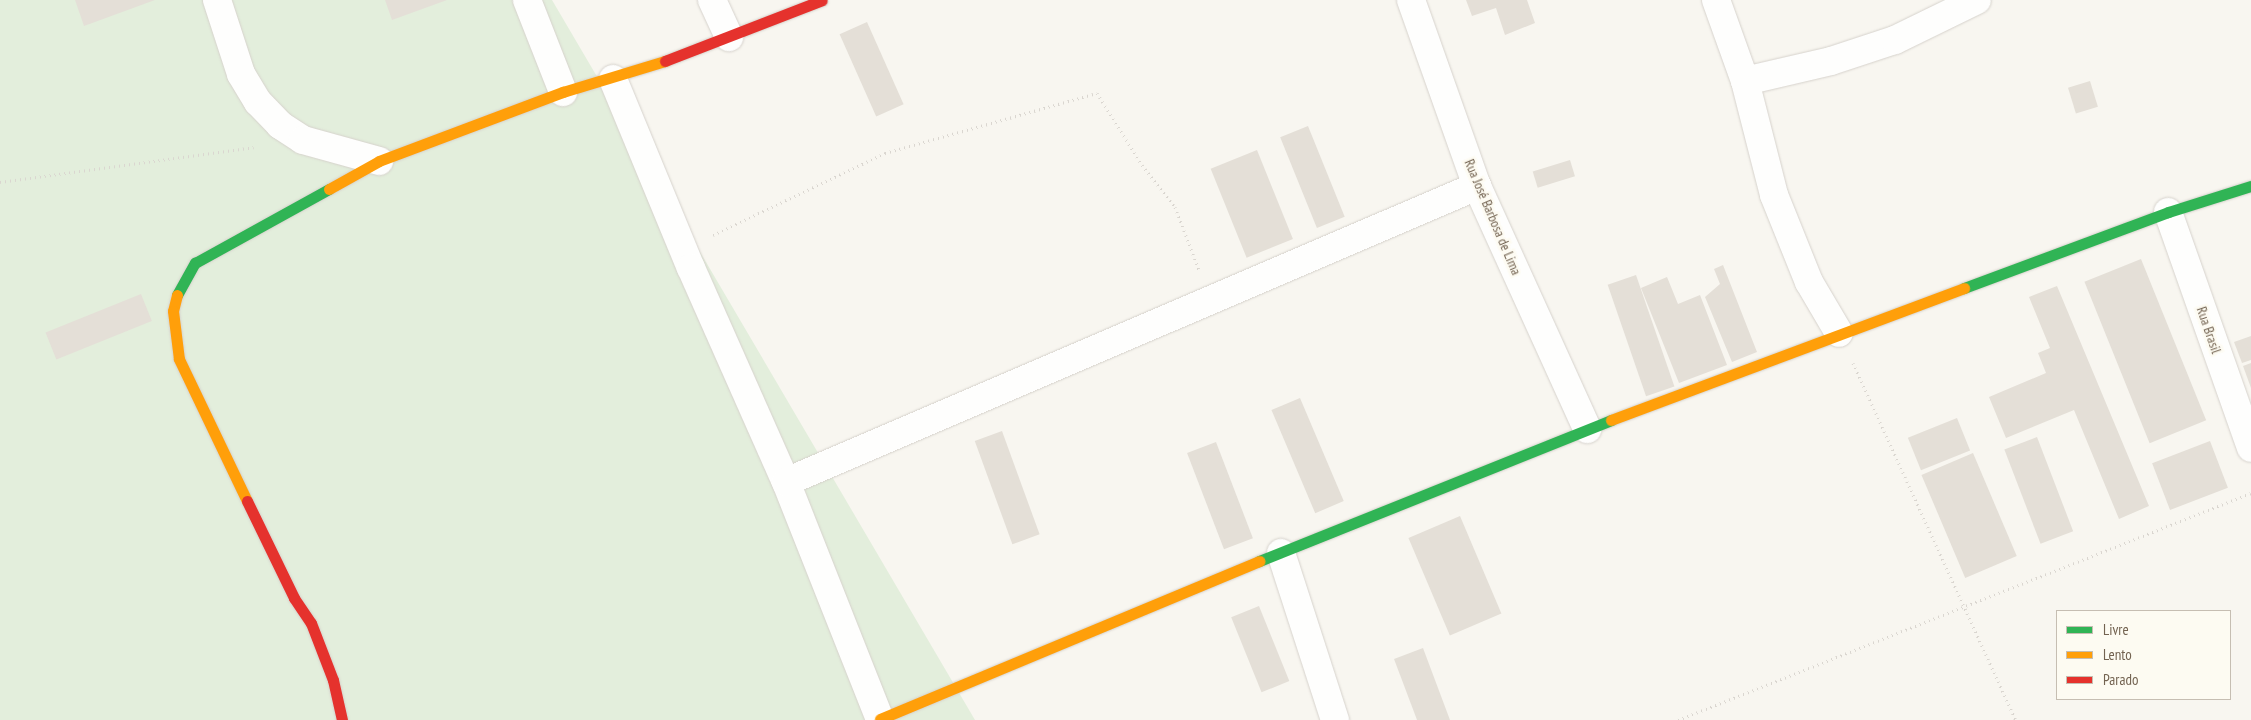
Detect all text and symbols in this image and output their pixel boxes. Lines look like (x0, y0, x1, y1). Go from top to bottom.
street label: Rua José Barbosa de Lima (1461, 157, 1525, 277)
street label: Rua Brasil (2193, 304, 2225, 356)
legend (2056, 610, 2231, 700)
text: Livre (2103, 620, 2129, 639)
text: Lento (2103, 645, 2132, 664)
text: Parado (2103, 670, 2138, 689)

